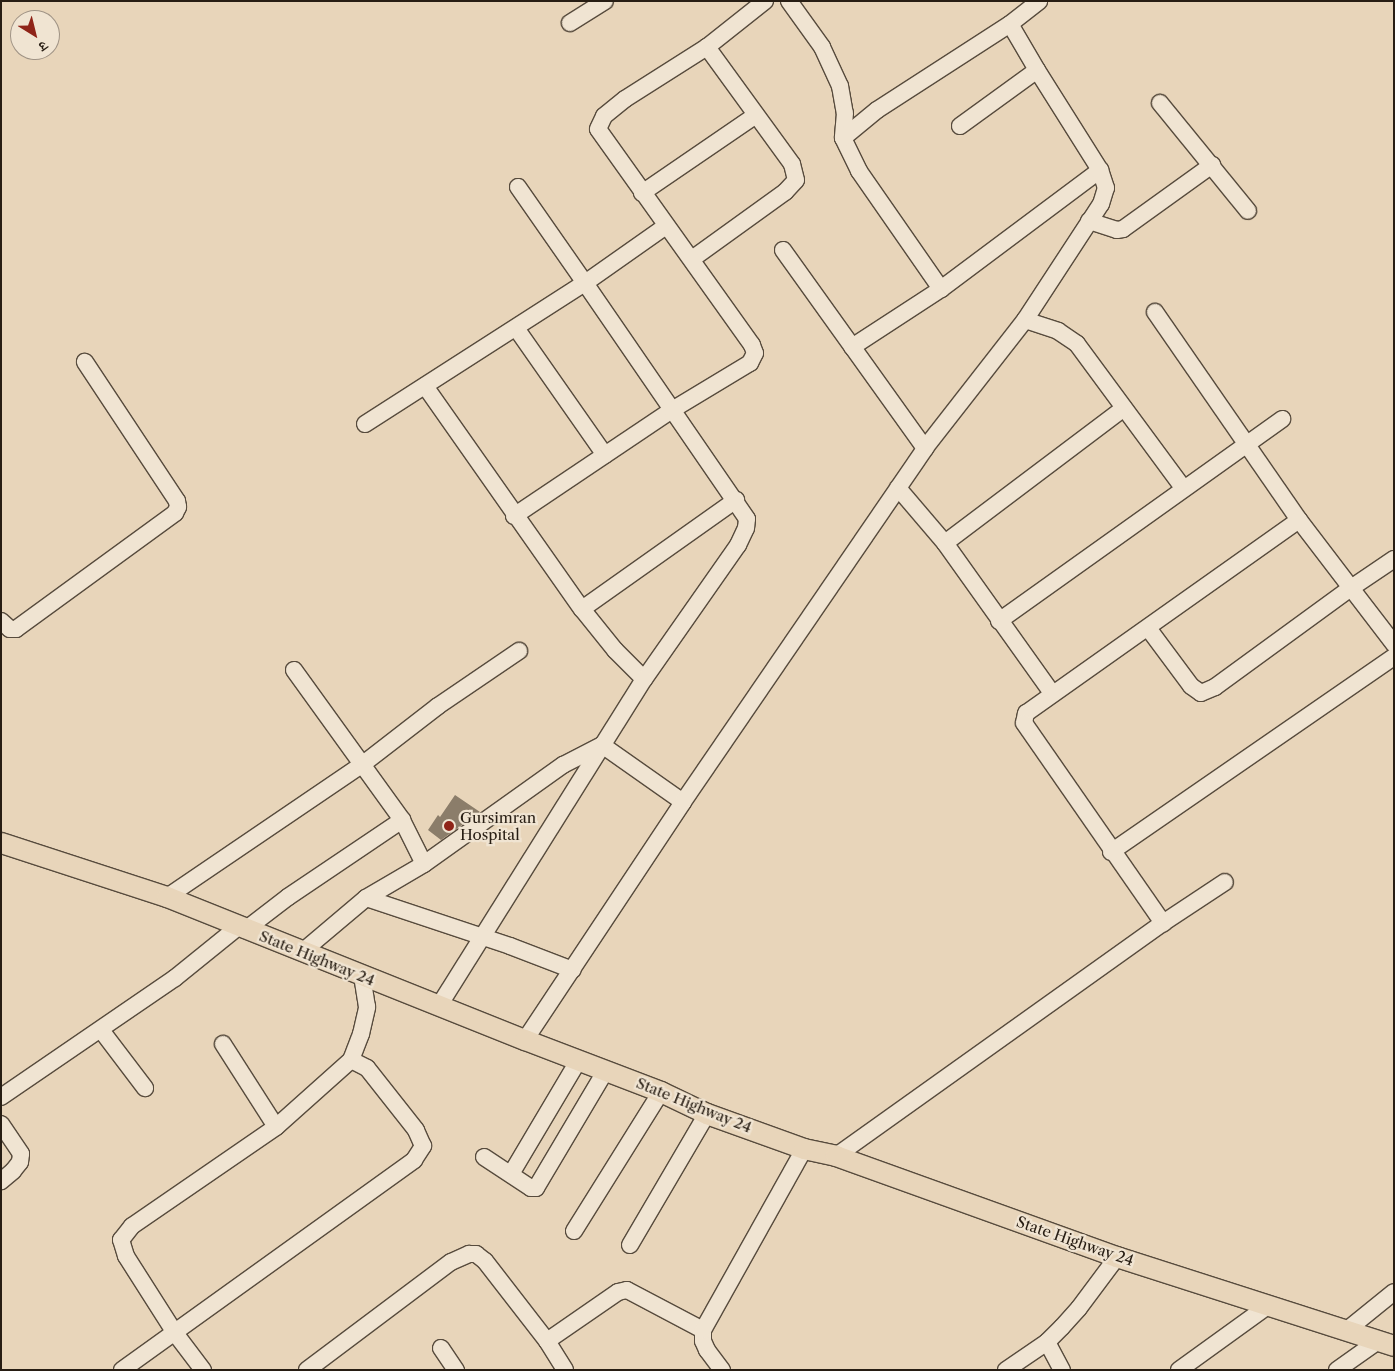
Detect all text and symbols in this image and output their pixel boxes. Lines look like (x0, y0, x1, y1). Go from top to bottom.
north arrow (10, 10, 60, 60)
text: उ (35, 37, 51, 56)
place label: Gursimran Hospital (460, 808, 536, 843)
marker: Gursimran Hospital (442, 819, 456, 833)
street label: State Highway 24 (256, 927, 378, 989)
street label: State Highway 24 (633, 1074, 755, 1136)
street label: State Highway 24 (1014, 1212, 1136, 1270)

